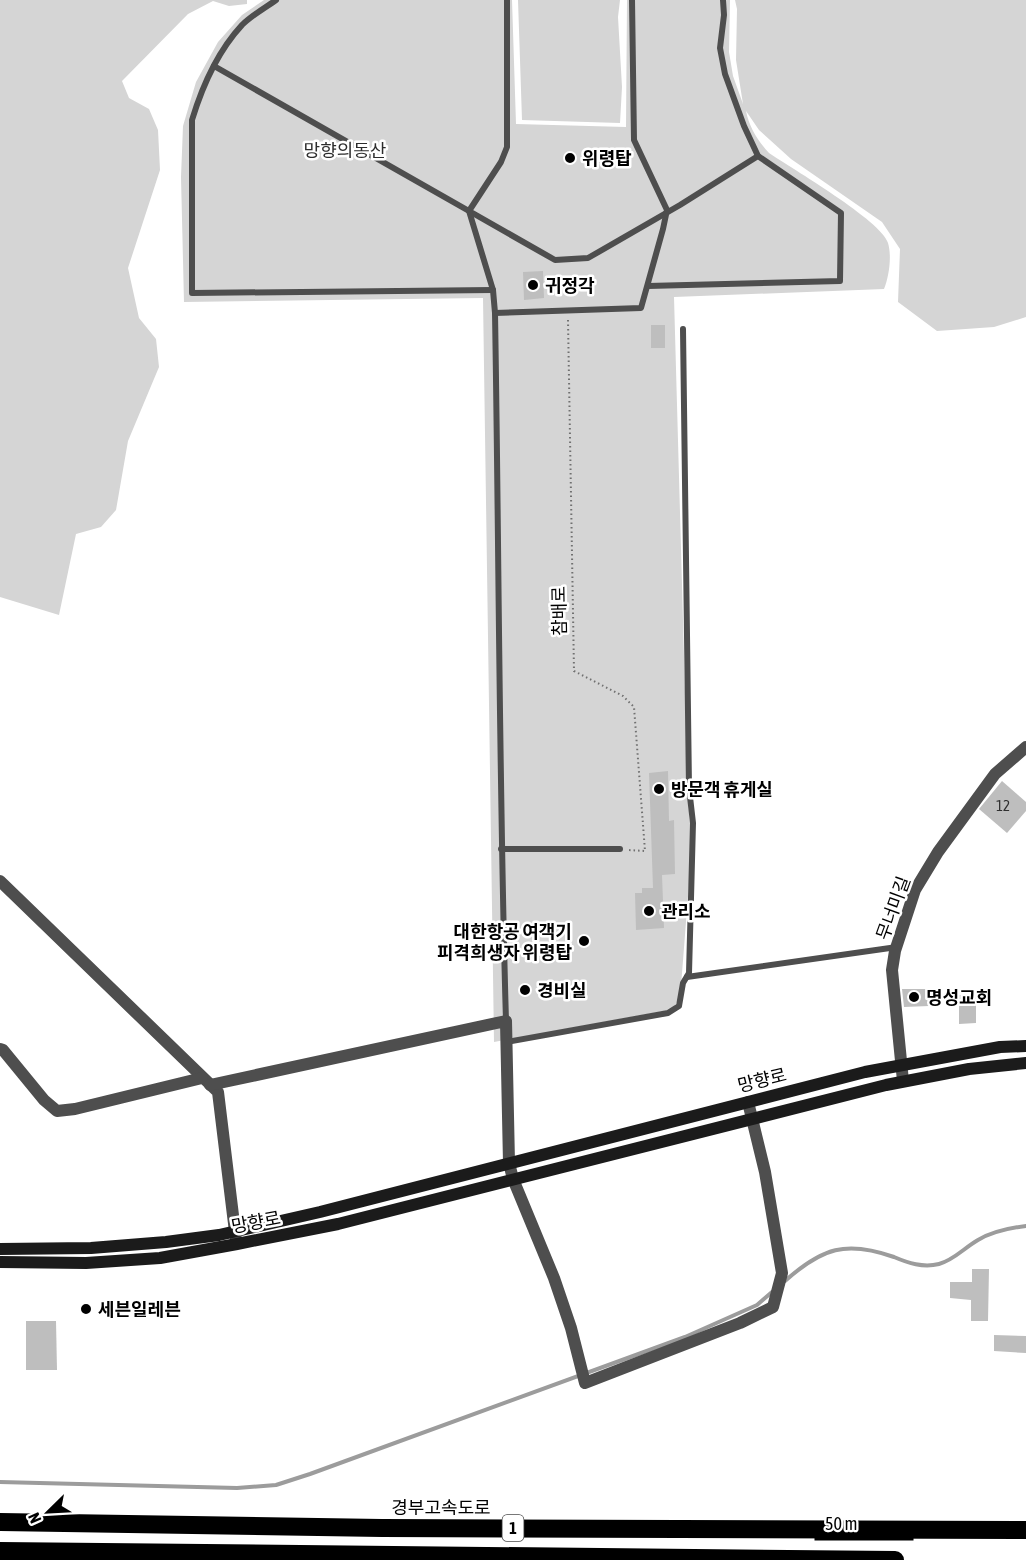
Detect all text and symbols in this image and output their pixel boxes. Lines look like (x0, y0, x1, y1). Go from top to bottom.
park label: 망향의동산 (304, 140, 386, 161)
place label: 위령탑 (582, 148, 632, 169)
marker: 위령탑 (563, 151, 577, 165)
place label: 귀정각 (545, 275, 595, 296)
marker: 귀정각 (526, 278, 540, 292)
street label: 참배로 (548, 586, 570, 636)
place label: 방문객 휴게실 (671, 779, 773, 800)
marker: 방문객 휴게실 (652, 782, 666, 796)
house number: 12 (996, 797, 1010, 814)
street label: 무너미길 (872, 873, 914, 943)
place label: 관리소 (661, 901, 711, 922)
marker: 관리소 (642, 904, 656, 918)
place label: 대한항공 여객기 피격희생자 위령탑 (437, 921, 572, 963)
marker: 대한항공 여객기 피격희생자 위령탑 (577, 934, 591, 948)
place label: 경비실 (537, 980, 587, 1001)
marker: 경비실 (518, 983, 532, 997)
place label: 명성교회 (926, 987, 992, 1008)
marker: 명성교회 (907, 990, 921, 1004)
street label: 망향로 (735, 1064, 789, 1096)
street label: 망향로 (230, 1207, 282, 1237)
place label: 세븐일레븐 (98, 1299, 181, 1320)
marker: 세븐일레븐 (79, 1302, 93, 1316)
north arrow (18, 1482, 78, 1542)
street label: 경부고속도로 (391, 1497, 491, 1518)
scale bar (816, 1503, 912, 1541)
text: N (24, 1510, 44, 1526)
text: 50 m (825, 1513, 857, 1534)
road number: 1 (502, 1515, 524, 1541)

